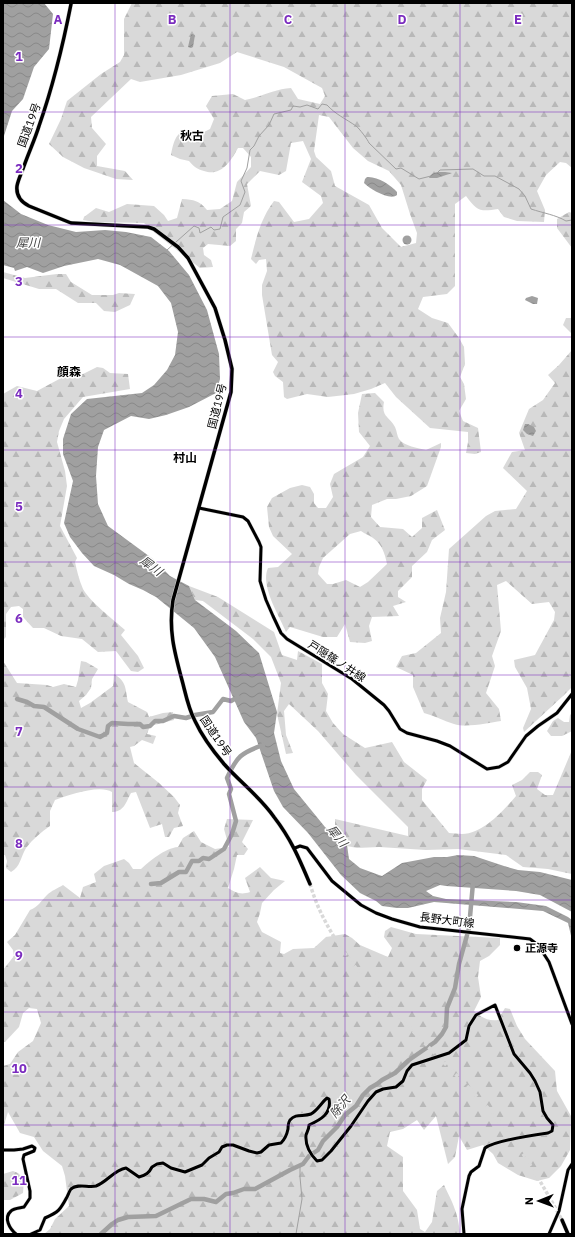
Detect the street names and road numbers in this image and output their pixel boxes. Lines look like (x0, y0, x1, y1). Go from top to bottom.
street label: 国道19号 (15, 101, 43, 149)
street label: 国道19号 (205, 382, 229, 430)
street label: 戸隠篠ノ井線 (306, 637, 368, 685)
street label: 国道19号 (197, 713, 235, 759)
street label: 長野大町線 (419, 910, 475, 930)

